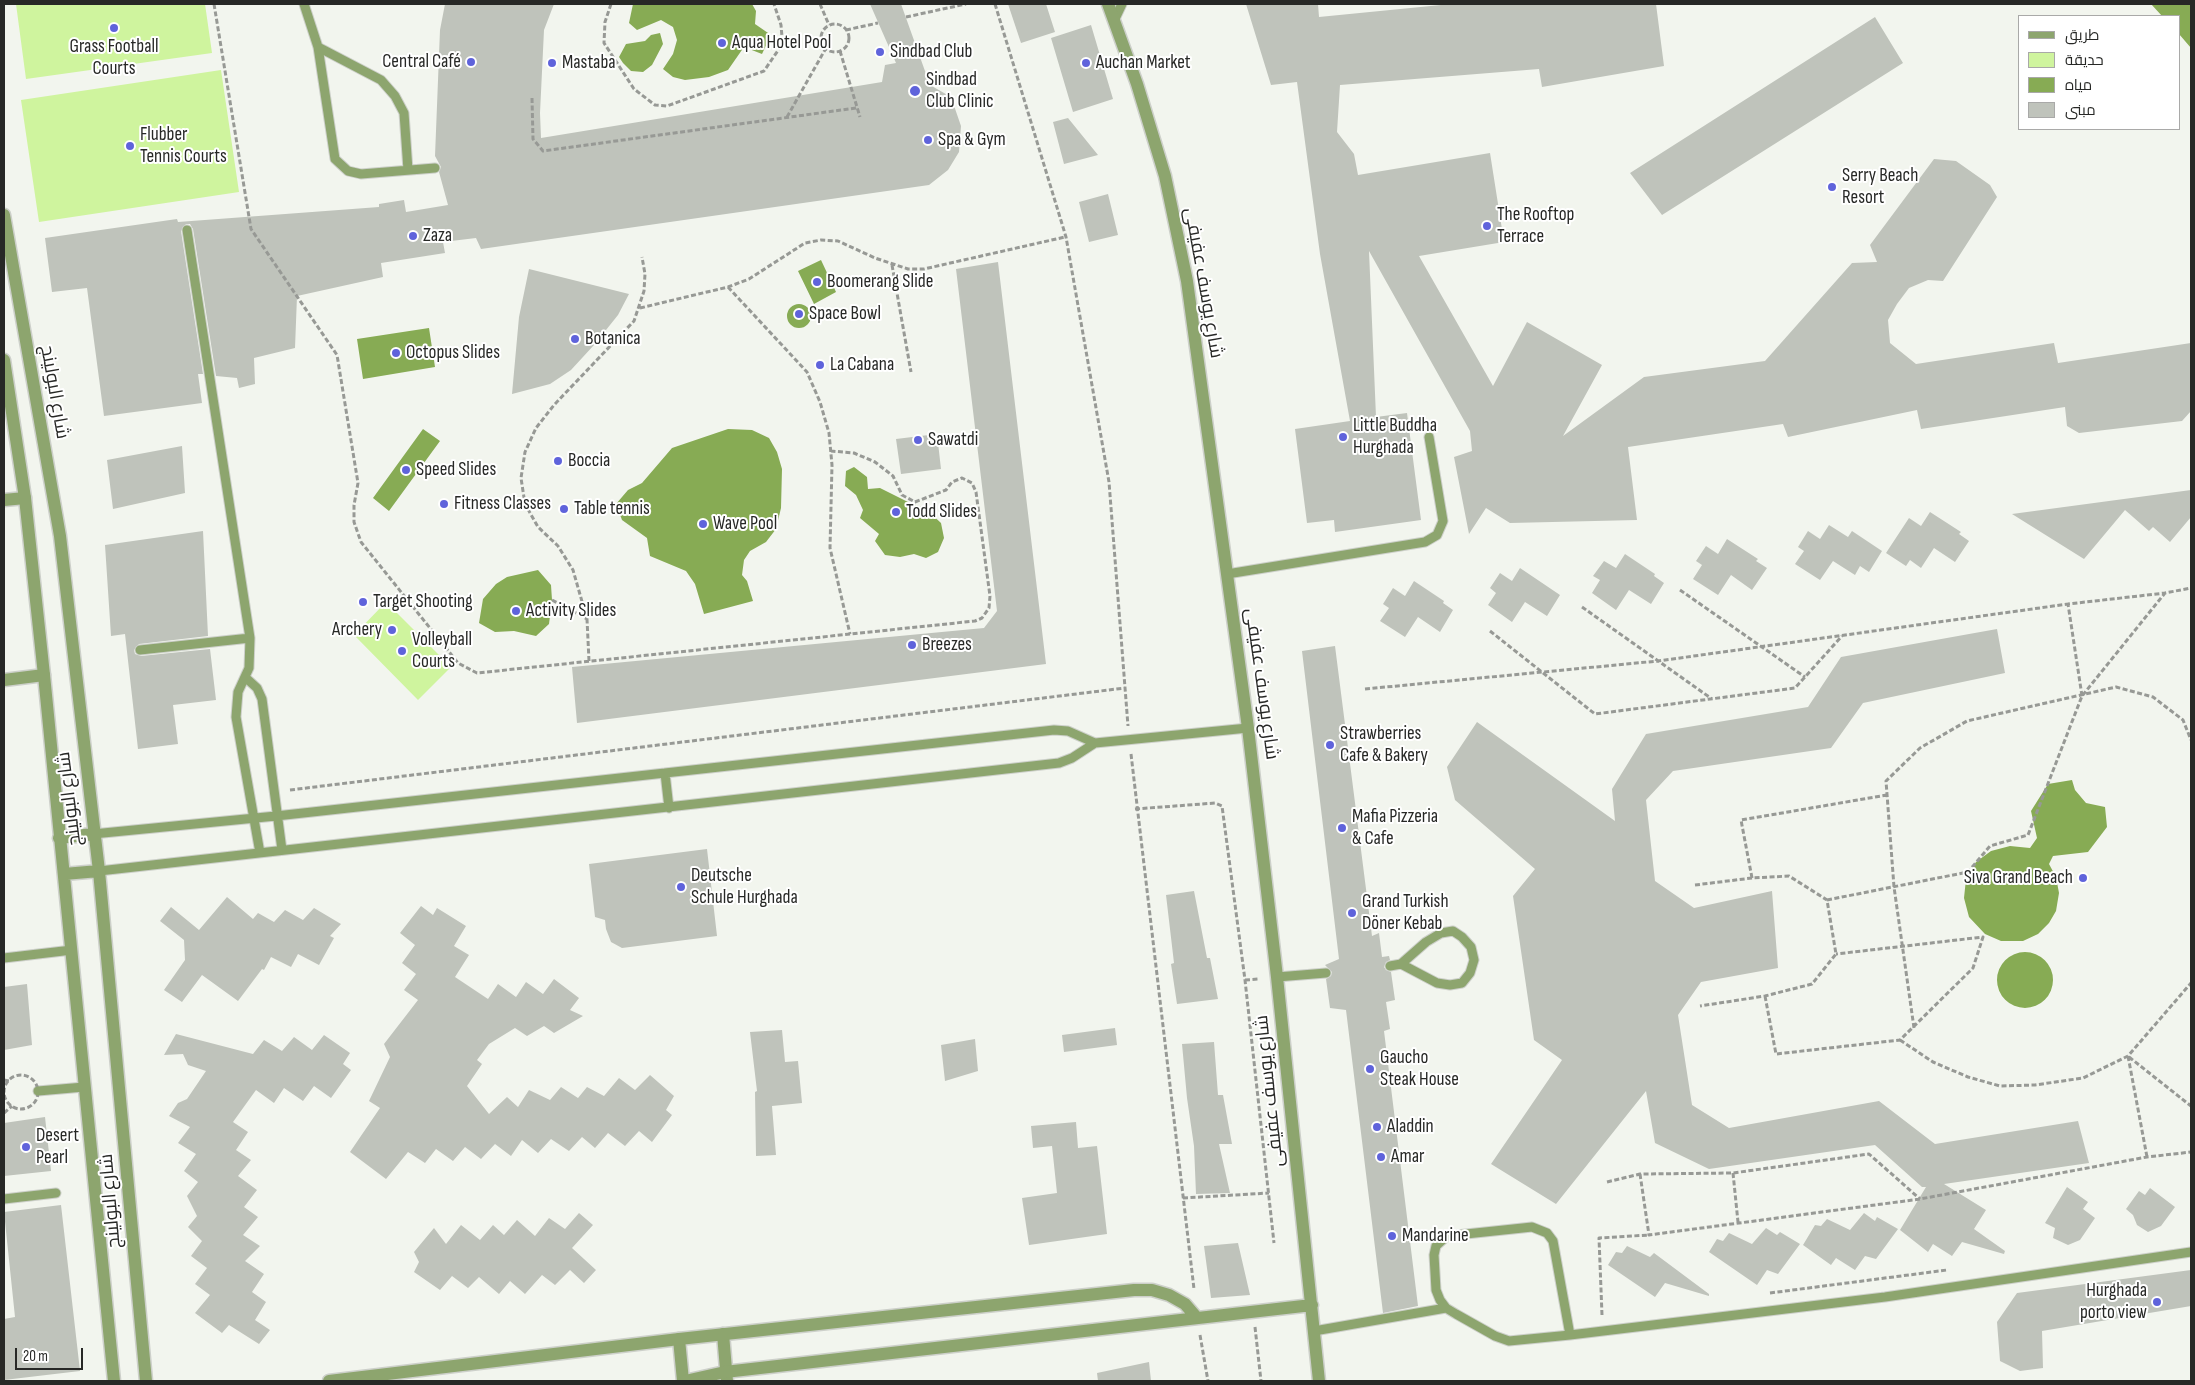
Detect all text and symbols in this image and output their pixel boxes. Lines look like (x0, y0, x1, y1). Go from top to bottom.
legend (2018, 15, 2180, 130)
marker: Grass Football Courts (108, 22, 120, 34)
text: طريق (2065, 26, 2099, 45)
place label: Aqua Hotel Pool (732, 32, 831, 54)
place label: Grass Football Courts (69, 36, 159, 80)
marker: Aqua Hotel Pool (716, 37, 728, 49)
place label: Sindbad Club (890, 41, 972, 63)
marker: Sindbad Club (874, 46, 886, 58)
place label: Central Café (382, 51, 461, 73)
text: حديقة (2065, 51, 2104, 70)
place label: Mastaba (562, 52, 616, 74)
place label: Auchan Market (1096, 52, 1191, 74)
marker: Central Café (465, 56, 477, 68)
marker: Mastaba (546, 57, 558, 69)
marker: Auchan Market (1080, 57, 1092, 69)
place label: Sindbad Club Clinic (926, 69, 994, 113)
text: مياه (2065, 76, 2092, 95)
marker: Sindbad Club Clinic (908, 84, 922, 98)
text: مبنى (2065, 101, 2096, 120)
place label: Flubber Tennis Courts (140, 124, 227, 168)
place label: Spa & Gym (938, 129, 1006, 151)
marker: Spa & Gym (922, 134, 934, 146)
marker: Flubber Tennis Courts (124, 140, 136, 152)
place label: Serry Beach Resort (1842, 165, 1918, 209)
marker: Serry Beach Resort (1826, 181, 1838, 193)
place label: The Rooftop Terrace (1497, 204, 1574, 248)
street label: شارع يوسف عفيفى (1179, 206, 1227, 360)
marker: The Rooftop Terrace (1481, 220, 1493, 232)
place label: Zaza (423, 225, 452, 247)
marker: Zaza (407, 230, 419, 242)
place label: Boomerang Slide (827, 271, 933, 293)
marker: Boomerang Slide (811, 276, 823, 288)
place label: Space Bowl (809, 303, 881, 325)
marker: Space Bowl (793, 308, 805, 320)
place label: Botanica (585, 328, 641, 350)
marker: Botanica (569, 333, 581, 345)
place label: Octopus Slides (406, 342, 500, 364)
street label: شارع البولينج (35, 343, 73, 441)
marker: Octopus Slides (390, 347, 402, 359)
place label: La Cabana (830, 354, 894, 376)
marker: La Cabana (814, 359, 826, 371)
place label: Little Buddha Hurghada (1353, 415, 1437, 459)
place label: Sawatdi (928, 429, 978, 451)
marker: Little Buddha Hurghada (1337, 431, 1349, 443)
marker: Sawatdi (912, 434, 924, 446)
place label: Boccia (568, 450, 610, 472)
marker: Boccia (552, 455, 564, 467)
place label: Speed Slides (416, 459, 496, 481)
marker: Speed Slides (400, 464, 412, 476)
place label: Fitness Classes (454, 493, 551, 515)
marker: Fitness Classes (438, 498, 450, 510)
place label: Table tennis (574, 498, 650, 520)
place label: Todd Slides (906, 501, 977, 523)
marker: Table tennis (558, 503, 570, 515)
marker: Todd Slides (890, 506, 902, 518)
place label: Wave Pool (713, 513, 777, 535)
marker: Wave Pool (697, 518, 709, 530)
place label: Target Shooting (373, 591, 473, 613)
marker: Target Shooting (357, 596, 369, 608)
place label: Activity Slides (526, 600, 616, 622)
marker: Activity Slides (510, 605, 522, 617)
street label: شارع يوسف عفيفى (1239, 607, 1283, 761)
place label: Archery (332, 619, 382, 641)
marker: Archery (386, 624, 398, 636)
place label: Volleyball Courts (412, 629, 472, 673)
place label: Breezes (922, 634, 972, 656)
marker: Breezes (906, 639, 918, 651)
marker: Volleyball Courts (396, 645, 408, 657)
place label: Strawberries Cafe & Bakery (1340, 723, 1428, 767)
marker: Strawberries Cafe & Bakery (1324, 739, 1336, 751)
street label: شارع البولينج (53, 750, 87, 848)
place label: Mafia Pizzeria & Cafe (1352, 806, 1438, 850)
marker: Mafia Pizzeria & Cafe (1336, 822, 1348, 834)
place label: Deutsche Schule Hurghada (691, 865, 798, 909)
place label: Siva Grand Beach (1964, 867, 2073, 889)
marker: Siva Grand Beach (2077, 872, 2089, 884)
marker: Deutsche Schule Hurghada (675, 881, 687, 893)
place label: Grand Turkish Döner Kebab (1362, 891, 1449, 935)
marker: Grand Turkish Döner Kebab (1346, 907, 1358, 919)
street label: شارع يوسف عفيفى (1251, 1014, 1289, 1168)
place label: Gaucho Steak House (1380, 1047, 1459, 1091)
marker: Gaucho Steak House (1364, 1063, 1376, 1075)
place label: Aladdin (1387, 1116, 1434, 1138)
marker: Aladdin (1371, 1121, 1383, 1133)
place label: Desert Pearl (36, 1125, 79, 1169)
marker: Desert Pearl (20, 1141, 32, 1153)
place label: Amar (1391, 1146, 1424, 1168)
marker: Amar (1375, 1151, 1387, 1163)
street label: شارع البولينج (96, 1153, 126, 1249)
place label: Mandarine (1402, 1225, 1469, 1247)
marker: Mandarine (1386, 1230, 1398, 1242)
place label: Hurghada porto view (2080, 1280, 2147, 1324)
marker: Hurghada porto view (2151, 1296, 2163, 1308)
scale bar (18, 1338, 85, 1370)
text: 20 m (23, 1347, 48, 1366)

